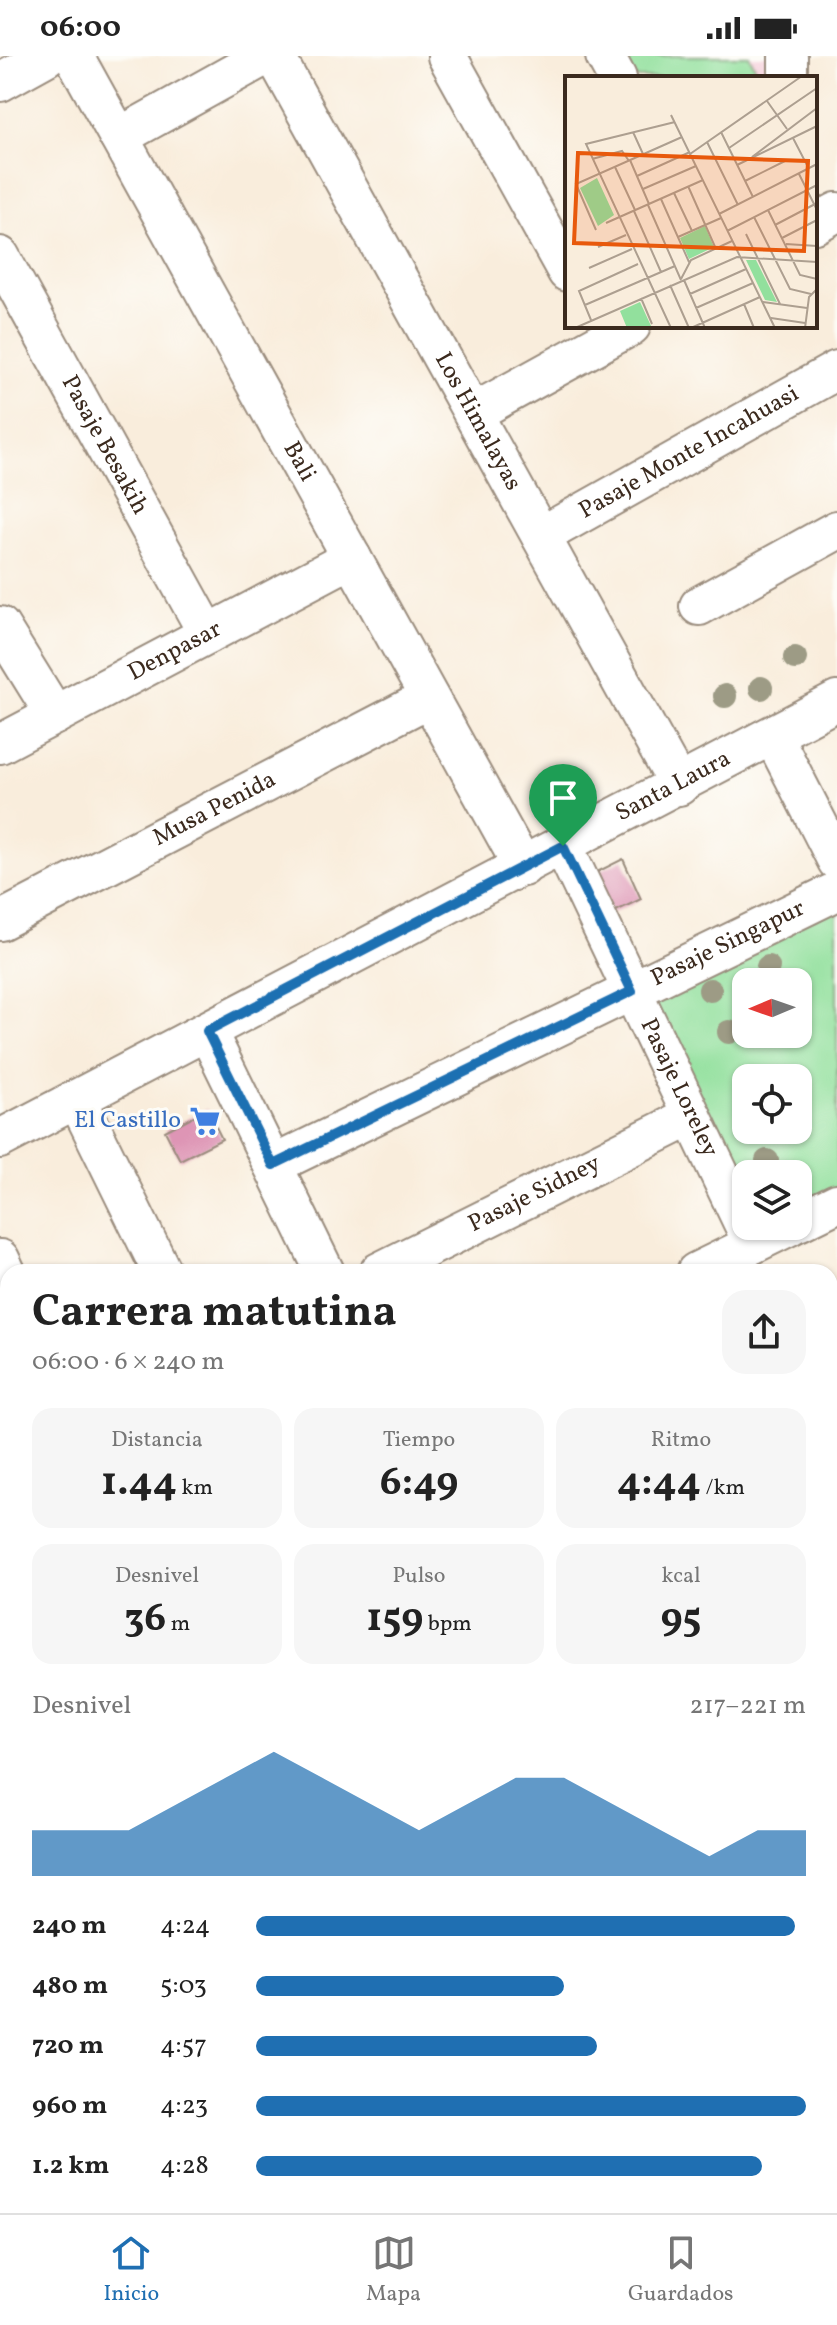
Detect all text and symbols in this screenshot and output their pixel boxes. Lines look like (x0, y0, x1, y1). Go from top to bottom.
text: 06:00 (40, 7, 121, 49)
inset map (565, 76, 817, 328)
street label: Los Himalayas (425, 346, 529, 497)
street label: Pasaje Besakih (52, 369, 156, 521)
street label: Pasaje Monte Incahuasi (573, 378, 805, 528)
street label: Bali (274, 436, 324, 488)
street label: Denpasar (122, 613, 228, 690)
street label: Santa Laura (610, 742, 737, 831)
street label: Musa Penida (147, 763, 282, 855)
pin (529, 764, 597, 846)
icon: arrive (541, 776, 585, 820)
street label: Pasaje Singapur (645, 892, 811, 996)
north arrow (732, 968, 812, 1048)
map controls (732, 968, 812, 1240)
street label: Pasaje Loreley (631, 1013, 726, 1163)
button: locate (732, 1064, 812, 1144)
place label: El Castillo (74, 1104, 181, 1138)
supermarket icon: El Castillo (188, 1104, 222, 1138)
street label: Pasaje Sidney (463, 1147, 607, 1242)
button: layers (732, 1160, 812, 1240)
text: Carrera matutina (32, 1283, 397, 1344)
button: share (722, 1290, 806, 1374)
text: 06:00 · 6 × 240 m (32, 1344, 224, 1380)
text: Distancia (111, 1425, 203, 1456)
text: Tiempo (383, 1425, 455, 1456)
text: Ritmo (651, 1425, 711, 1456)
text: 1.44 (101, 1456, 177, 1512)
text: 6:49 (380, 1456, 458, 1512)
text: 4:44 (617, 1456, 701, 1512)
text: km (177, 1473, 213, 1504)
text: /km (701, 1473, 745, 1504)
text: Desnivel (115, 1561, 199, 1592)
text: Pulso (393, 1561, 445, 1592)
text: kcal (661, 1561, 701, 1592)
text: 36 (124, 1592, 166, 1648)
text: 159 (366, 1592, 423, 1648)
text: 95 (660, 1592, 702, 1648)
text: m (166, 1609, 190, 1640)
text: bpm (423, 1609, 472, 1640)
text: Desnivel (32, 1688, 131, 1724)
text: 217–221 m (689, 1688, 806, 1724)
text: 240 m (32, 1908, 107, 1944)
text: 4:24 (160, 1908, 210, 1944)
text: 480 m (32, 1968, 108, 2004)
text: 5:03 (160, 1968, 207, 2004)
text: 720 m (32, 2028, 104, 2064)
text: 4:57 (160, 2028, 207, 2064)
text: 960 m (32, 2088, 107, 2124)
text: 4:23 (160, 2088, 208, 2124)
text: 1.2 km (32, 2148, 109, 2184)
text: 4:28 (160, 2148, 209, 2184)
tab: Inicio (103, 2231, 159, 2310)
tab: Mapa (366, 2231, 421, 2310)
tab: Guardados (628, 2231, 734, 2310)

